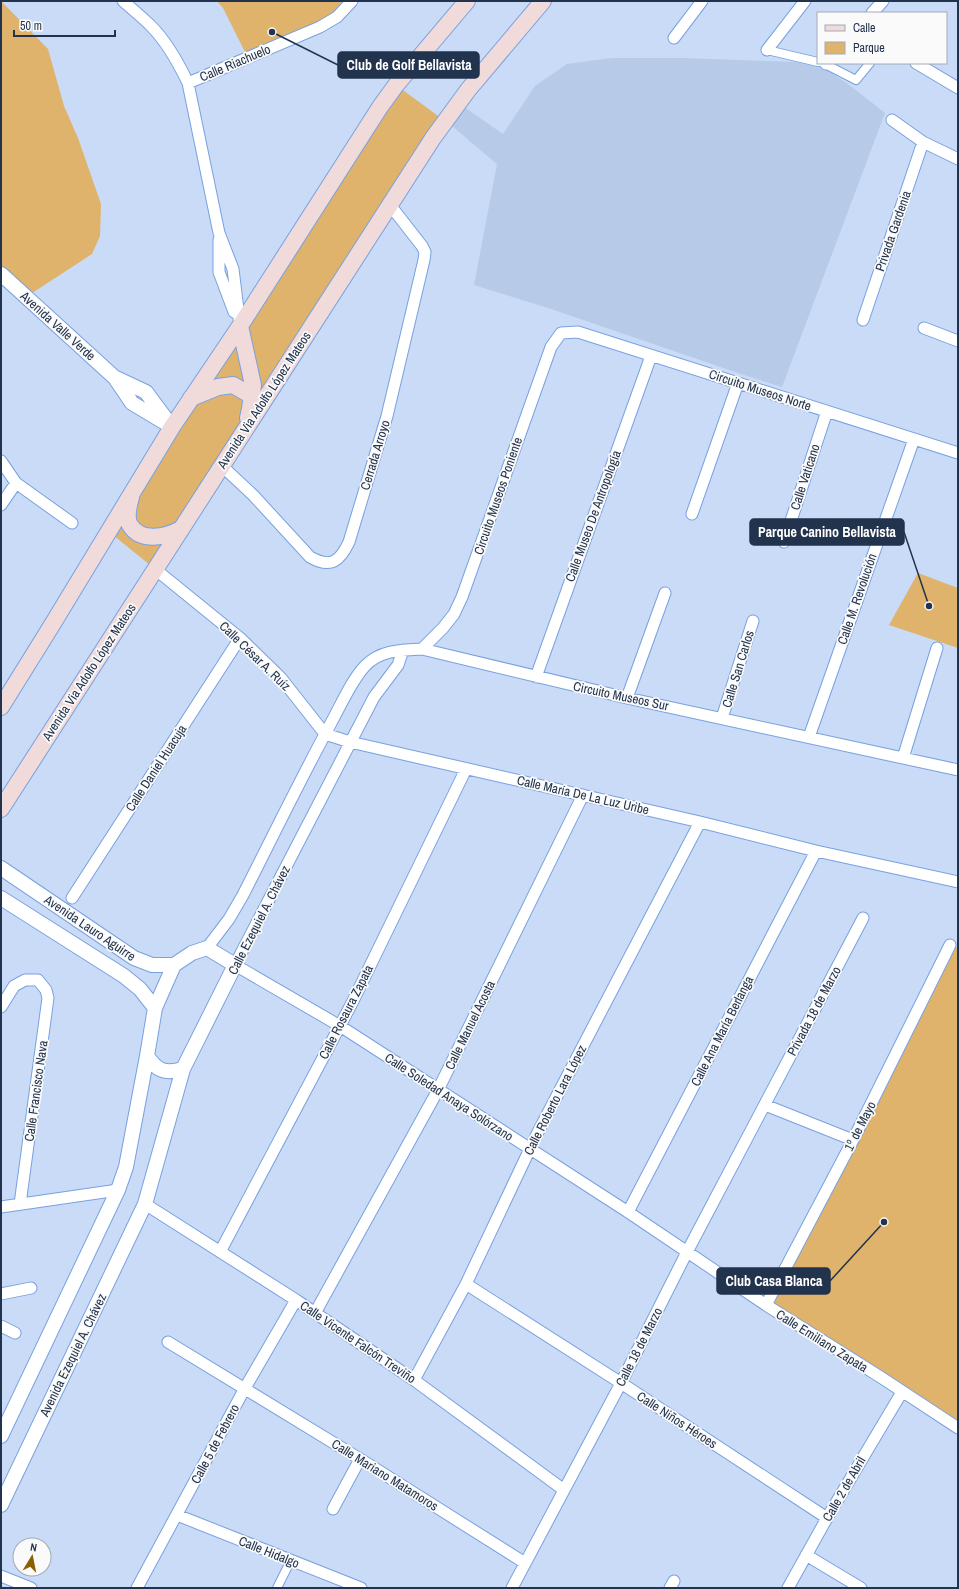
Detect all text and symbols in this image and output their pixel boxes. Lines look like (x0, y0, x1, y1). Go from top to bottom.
scale bar (14, 12, 115, 38)
legend (817, 12, 947, 64)
text: 50 m (20, 18, 42, 34)
text: Calle (853, 20, 875, 36)
street label: Calle Riachuelo (197, 40, 273, 86)
text: Parque (853, 40, 885, 56)
callout: Club de Golf Bellavista (338, 52, 479, 78)
text: Club de Golf Bellavista (346, 56, 472, 74)
street label: Privada Gardenia (871, 188, 915, 274)
street label: Avenida Valle Verde (16, 287, 99, 364)
street label: Avenida Via Adolfo López Mateos (213, 328, 315, 473)
street label: Circuito Museos Norte (707, 365, 813, 415)
street label: Cerrada Arroyo (356, 418, 394, 492)
street label: Circuito Museos Poniente (470, 435, 526, 557)
street label: Calle Vaticano (786, 442, 824, 512)
street label: Calle Museo De Antropología (561, 448, 625, 584)
callout: Parque Canino Bellavista (750, 519, 904, 545)
text: Parque Canino Bellavista (758, 523, 897, 541)
street label: Calle M. Revolución (833, 551, 881, 647)
street label: Avenida Via Adolfo López Mateos (38, 600, 140, 745)
street label: Calle César A. Ruíz (216, 618, 294, 694)
street label: Calle San Carlos (718, 628, 758, 710)
street label: Circuito Museos Sur (572, 678, 671, 715)
street label: Calle Daniel Huacuja (122, 721, 190, 815)
street label: Calle María De La Luz Uribe (515, 772, 651, 818)
street label: Calle Ezequiel A. Chávez (224, 863, 294, 977)
street label: Avenida Lauro Aguirre (40, 891, 139, 965)
street label: Calle Rosaura Zapata (315, 962, 377, 1062)
street label: Privada 18 de Marzo (783, 963, 845, 1059)
street label: Calle Ana María Berlanga (687, 973, 757, 1089)
street label: Calle Manuel Acosta (441, 978, 499, 1072)
street label: Calle Francisco Nava (20, 1039, 52, 1143)
street label: Calle Roberto Lara López (520, 1042, 590, 1158)
street label: Calle Soledad Anaya Solórzano (381, 1049, 517, 1145)
street label: 1º de Mayo (840, 1098, 880, 1154)
callout: Club Casa Blanca (717, 1268, 830, 1294)
text: Club Casa Blanca (726, 1272, 823, 1290)
street label: Avenida Ezequiel A. Chávez (35, 1291, 110, 1420)
street label: Calle Vicente Falcón Treviño (297, 1297, 419, 1387)
street label: Calle 18 de Marzo (612, 1305, 666, 1389)
street label: Calle Emiliano Zapata (773, 1306, 871, 1376)
street label: Calle Niños Héroes (634, 1388, 720, 1452)
street label: Calle 5 de Febrero (187, 1401, 243, 1487)
street label: Calle Mariano Matamoros (328, 1435, 442, 1515)
street label: Calle 2 de Abril (819, 1453, 869, 1525)
street label: Calle Hidalgo (236, 1532, 302, 1572)
north arrow (12, 1537, 52, 1577)
text: N (29, 1540, 38, 1555)

